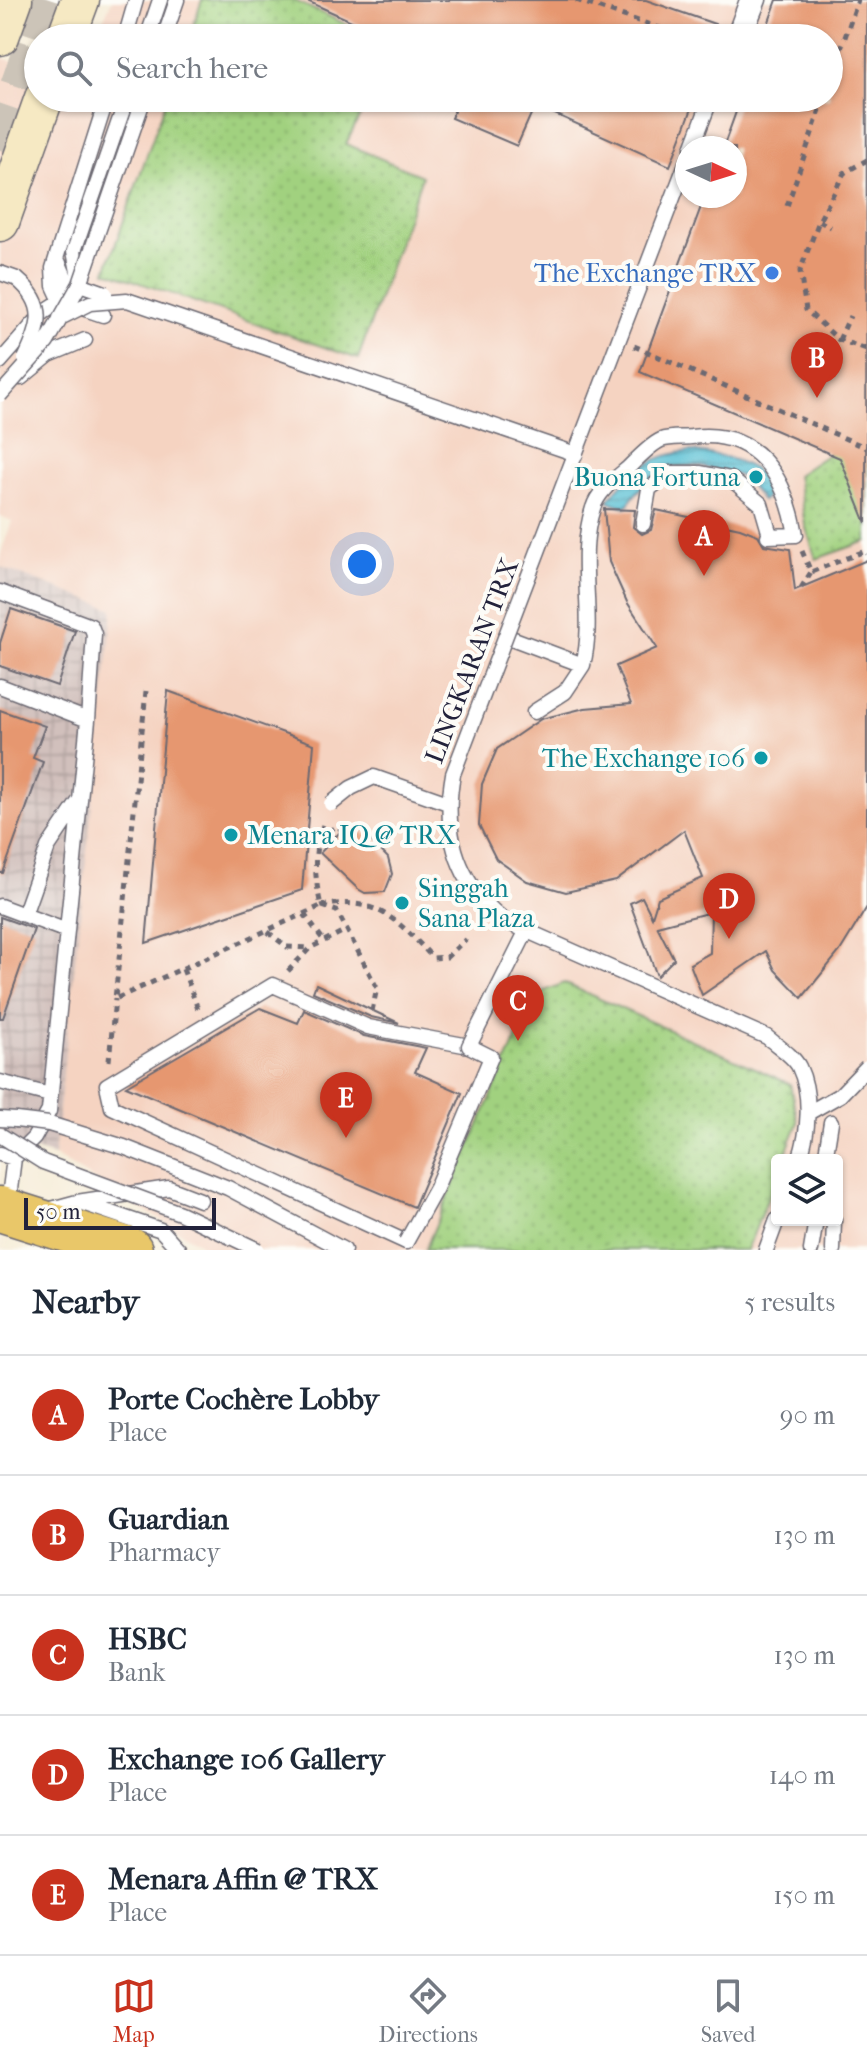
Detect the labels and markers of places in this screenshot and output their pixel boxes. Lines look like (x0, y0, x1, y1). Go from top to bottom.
place label: The Exchange TRX (534, 258, 756, 289)
marker: The Exchange TRX (763, 264, 781, 282)
pin: B (791, 332, 843, 398)
place label: Buona Fortuna (574, 462, 741, 493)
marker: Buona Fortuna (747, 468, 765, 486)
pin: A (678, 510, 730, 576)
place label: The Exchange 106 (542, 743, 746, 774)
marker: The Exchange 106 (752, 749, 770, 767)
place label: Menara IQ @ TRX (247, 820, 456, 851)
marker: Menara IQ @ TRX (222, 826, 240, 844)
place label: Singgah Sana Plaza (418, 873, 536, 934)
pin: D (703, 873, 755, 939)
marker: Singgah Sana Plaza (393, 894, 411, 912)
pin: C (492, 975, 544, 1041)
pin: E (320, 1072, 372, 1138)

